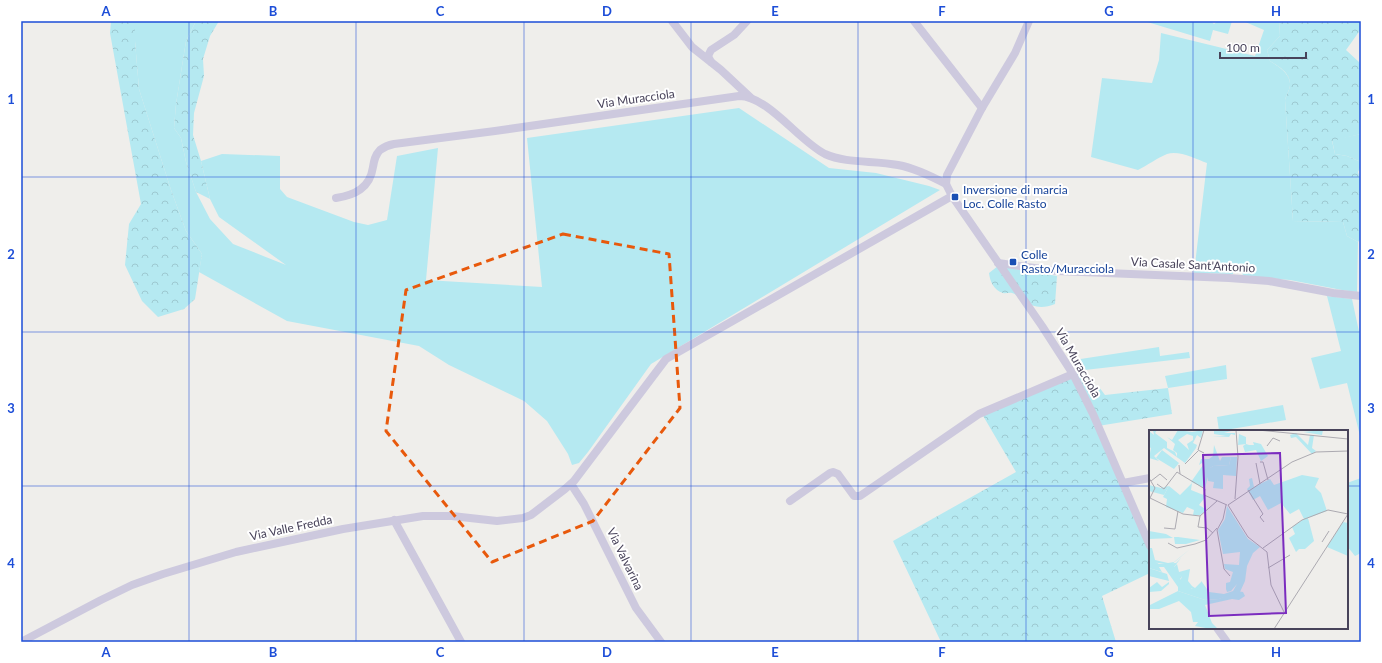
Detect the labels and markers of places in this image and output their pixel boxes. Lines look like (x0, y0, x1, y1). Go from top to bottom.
place label: Inversione di marcia Loc. Colle Rasto (963, 182, 1068, 211)
marker: Inversione di marcia Loc. Colle Rasto (950, 192, 960, 202)
place label: Colle Rasto/Muracciola (1021, 247, 1114, 276)
marker: Colle Rasto/Muracciola (1008, 257, 1018, 267)

